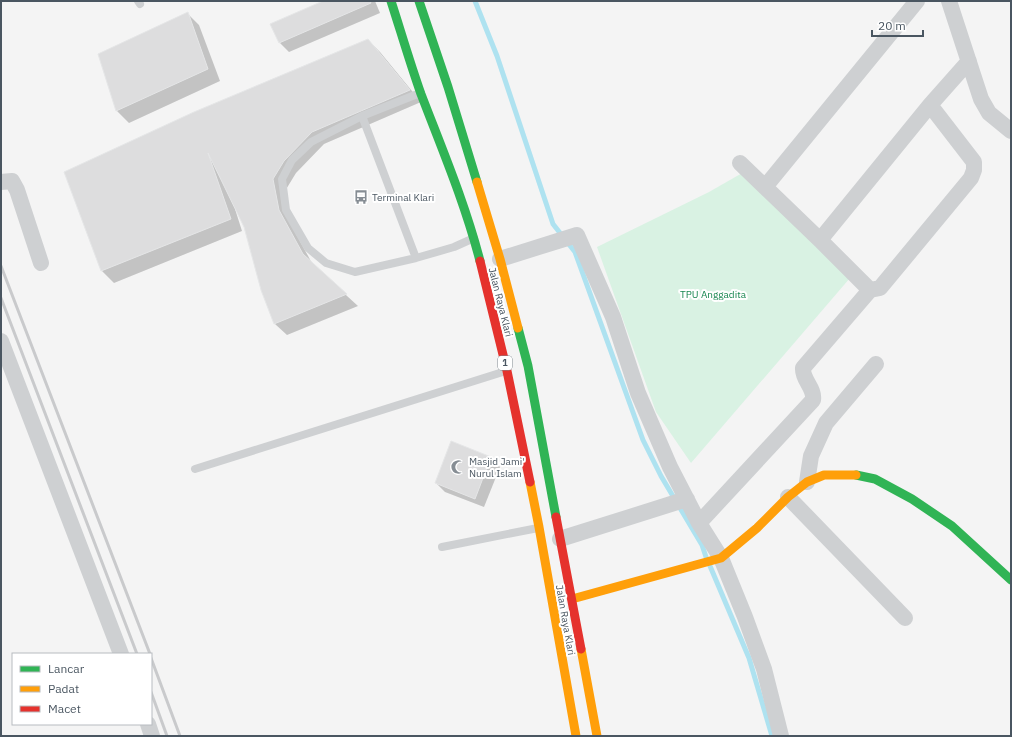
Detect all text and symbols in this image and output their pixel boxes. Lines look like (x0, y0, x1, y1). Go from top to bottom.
scale bar (872, 12, 923, 38)
text: 20 m (878, 18, 906, 33)
bus stop icon: Terminal Klari (353, 189, 369, 205)
place label: Terminal Klari (372, 191, 434, 204)
street label: Jalan Raya Klari (486, 266, 515, 338)
park label: TPU Anggadita (680, 288, 747, 301)
road number: 1 (498, 356, 512, 370)
place label: Masjid Jami' Nurul Islam (469, 455, 525, 480)
mosque icon: Masjid Jami' Nurul Islam (450, 459, 466, 475)
street label: Jalan Raya Klari (553, 584, 578, 656)
legend (12, 653, 152, 725)
text: Lancar (48, 661, 85, 676)
text: Padat (48, 681, 79, 696)
text: Macet (48, 701, 81, 716)

